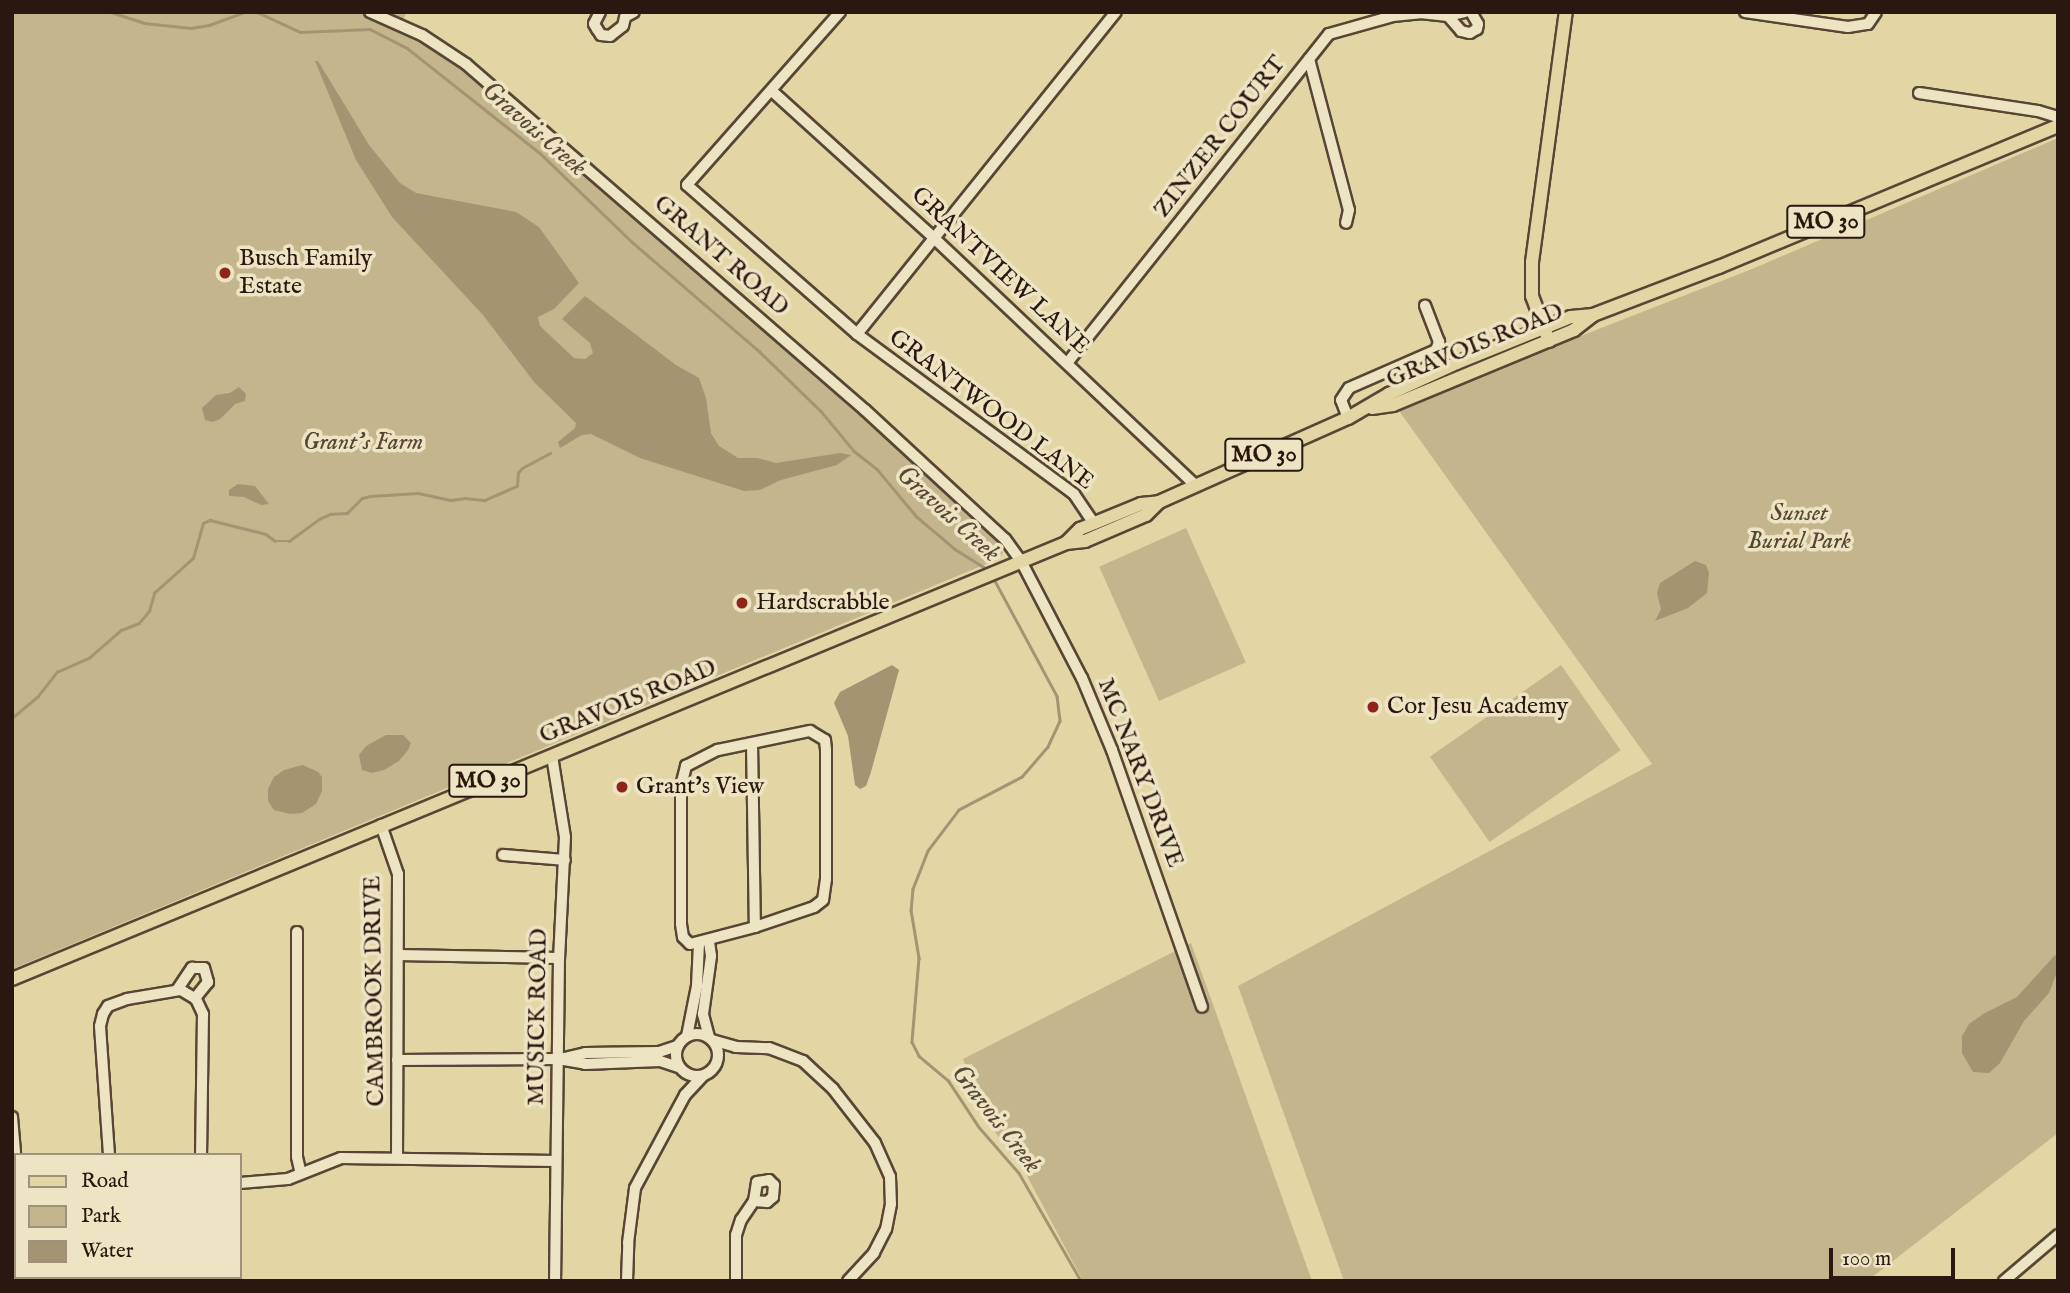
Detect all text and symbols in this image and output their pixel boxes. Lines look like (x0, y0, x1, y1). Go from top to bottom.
street label: ZINZER COURT (1148, 50, 1292, 224)
water label: Gravois Creek (475, 75, 593, 183)
street label: GRANTVIEW LANE (905, 181, 1095, 361)
street label: GRANT ROAD (648, 190, 794, 322)
road number: MO 30 (1786, 202, 1866, 242)
place label: Busch Family Estate (239, 245, 372, 301)
marker: Busch Family Estate (217, 265, 233, 281)
street label: GRAVOIS ROAD (1383, 297, 1567, 395)
street label: GRANTWOOD LANE (883, 323, 1099, 497)
park label: Grant's Farm (303, 429, 423, 457)
road number: MO 30 (1224, 436, 1304, 475)
water label: Gravois Creek (890, 459, 1006, 569)
park label: Sunset Burial Park (1747, 500, 1851, 556)
place label: Hardscrabble (756, 589, 890, 617)
marker: Hardscrabble (734, 595, 750, 611)
street label: GRAVOIS ROAD (536, 653, 720, 751)
street label: MC NARY DRIVE (1091, 674, 1189, 872)
place label: Cor Jesu Academy (1387, 693, 1568, 721)
marker: Cor Jesu Academy (1365, 699, 1381, 715)
road number: MO 30 (448, 762, 528, 800)
place label: Grant's View (636, 773, 764, 801)
marker: Grant's View (614, 779, 630, 795)
street label: CAMBROOK DRIVE (359, 875, 391, 1107)
street label: MUSICK ROAD (522, 928, 554, 1106)
water label: Gravois Creek (944, 1059, 1048, 1179)
legend (14, 1153, 242, 1279)
text: Road (81, 1168, 128, 1195)
text: Park (81, 1203, 121, 1230)
scale bar (1832, 1234, 1958, 1278)
text: Water (81, 1238, 133, 1265)
text: 100 m (1842, 1246, 1891, 1273)

